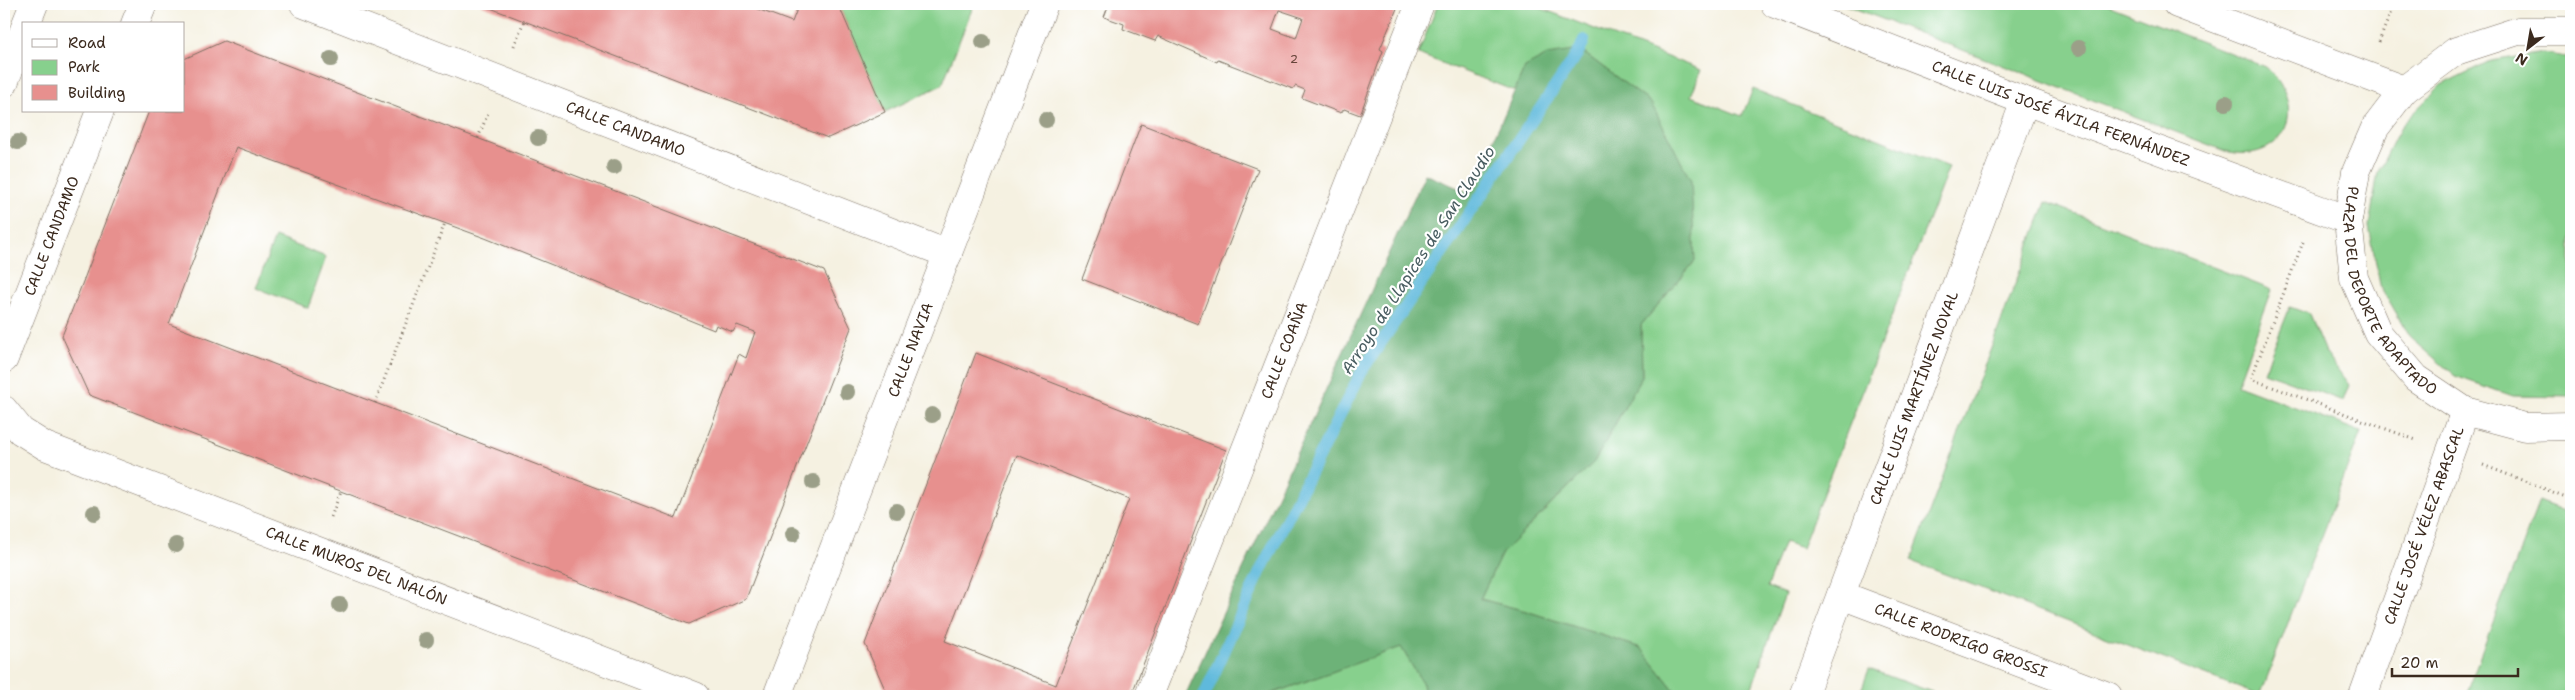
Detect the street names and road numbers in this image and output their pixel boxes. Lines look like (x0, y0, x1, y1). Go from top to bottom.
street label: CALLE LUIS JOSÉ ÁVILA FERNÁNDEZ (1929, 56, 2192, 171)
street label: CALLE CANDAMO (563, 97, 688, 161)
street label: CALLE CANDAMO (19, 173, 84, 299)
street label: PLAZA DEL DEPORTE ADAPTADO (2338, 185, 2441, 400)
street label: CALLE LUIS MARTÍNEZ NOVAL (1865, 288, 1963, 508)
street label: CALLE COAÑA (1256, 299, 1312, 402)
street label: CALLE NAVIA (883, 300, 938, 400)
street label: CALLE JOSÉ VÉLEZ ABASCAL (2379, 424, 2469, 627)
street label: CALLE MUROS DEL NALÓN (263, 522, 450, 610)
street label: CALLE RODRIGO GROSSI (1871, 598, 2050, 682)

